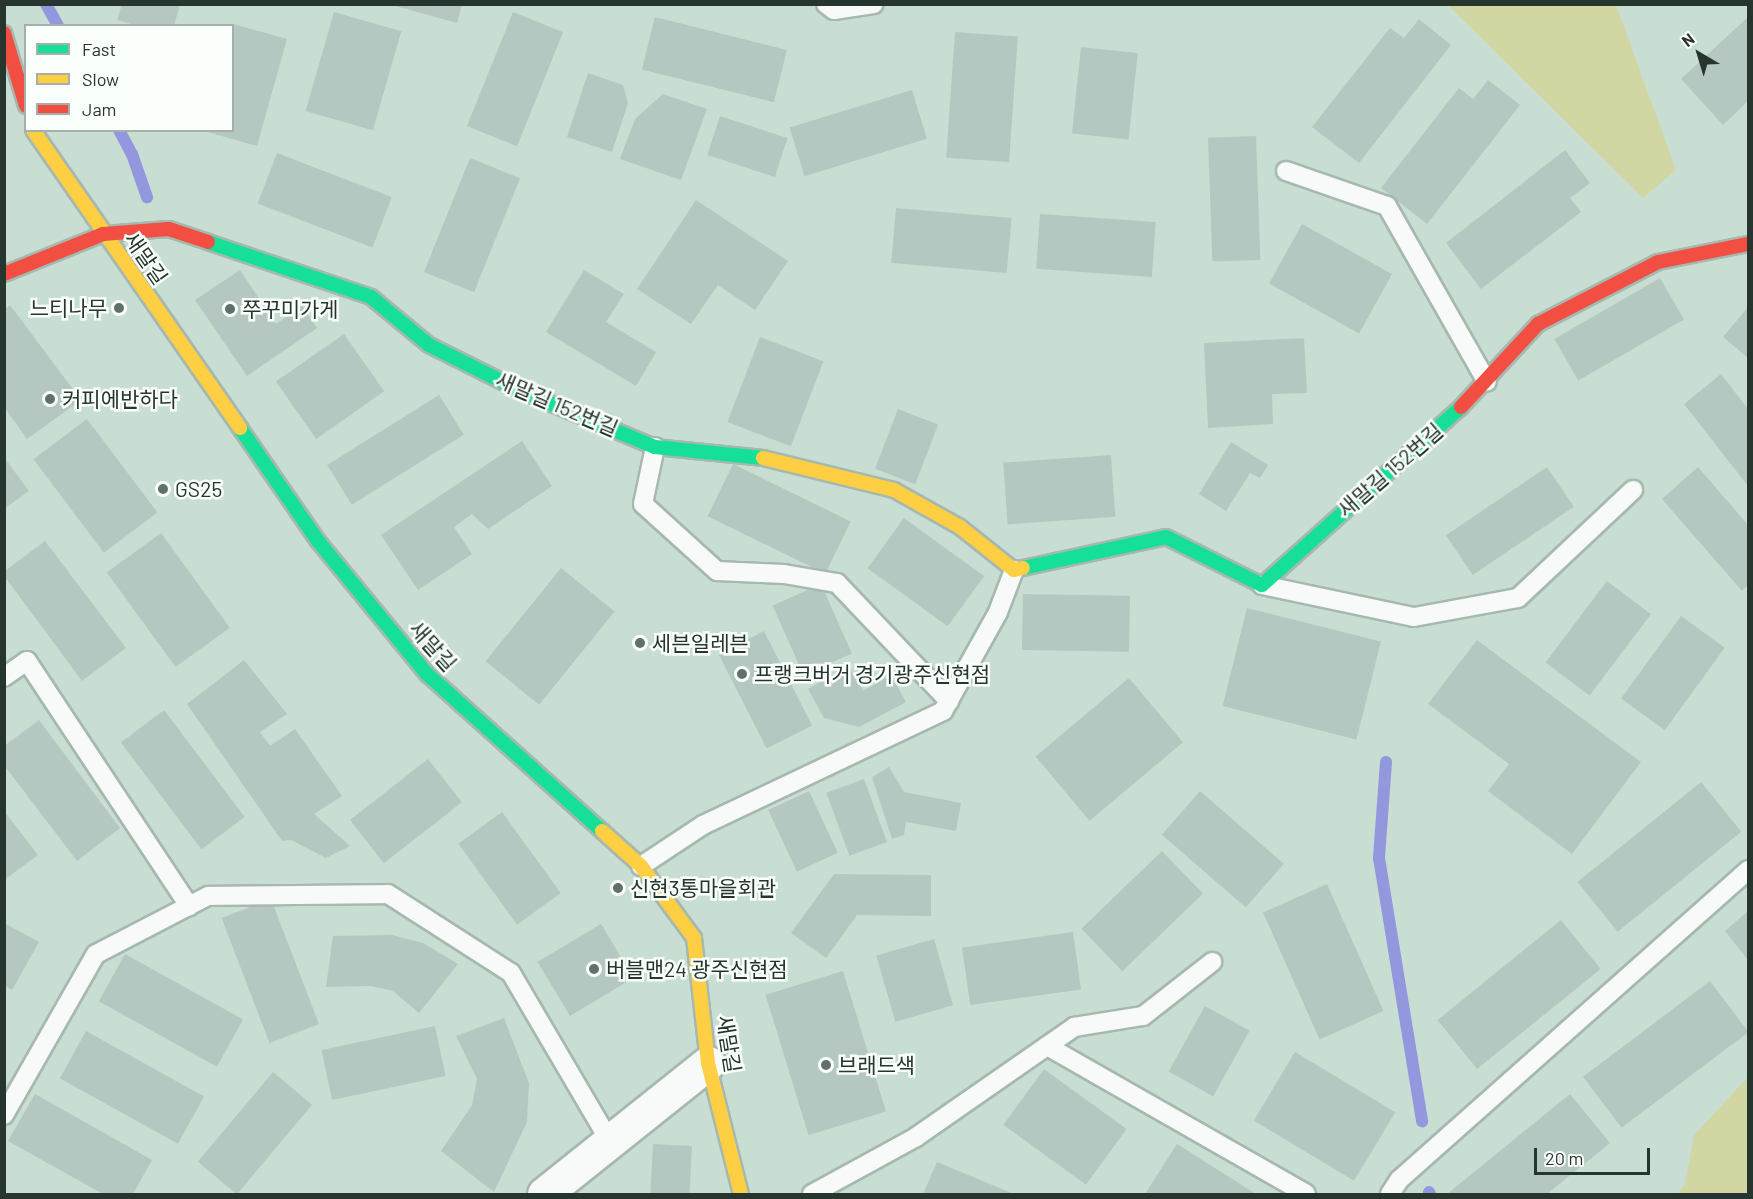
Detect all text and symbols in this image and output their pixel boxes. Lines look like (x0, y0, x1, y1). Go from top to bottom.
legend (24, 24, 234, 132)
north arrow (1669, 24, 1729, 84)
text: N (1678, 29, 1698, 50)
text: Fast (82, 38, 116, 60)
text: Slow (82, 68, 119, 90)
text: Jam (82, 98, 116, 120)
street label: 새말길 (119, 227, 173, 289)
place label: 느티나무 (30, 295, 107, 321)
place label: 쭈꾸미가게 (242, 296, 339, 322)
marker: 느티나무 (112, 301, 126, 315)
marker: 쭈꾸미가게 (223, 302, 237, 316)
street label: 새말길 152번길 (492, 367, 622, 441)
place label: 커피에반하다 (62, 386, 178, 412)
marker: 커피에반하다 (43, 392, 57, 406)
street label: 새말길 152번길 (1333, 418, 1447, 522)
place label: GS25 (175, 476, 222, 502)
marker: GS25 (156, 482, 170, 496)
street label: 새말길 (404, 616, 462, 676)
place label: 세븐일레븐 (652, 630, 749, 656)
marker: 세븐일레븐 (633, 636, 647, 650)
place label: 프랭크버거 경기광주신현점 (754, 661, 990, 687)
marker: 프랭크버거 경기광주신현점 (735, 667, 749, 681)
place label: 신현3통마을회관 (630, 875, 776, 901)
marker: 신현3통마을회관 (611, 881, 625, 895)
place label: 버블맨24 광주신현점 (606, 956, 788, 982)
marker: 버블맨24 광주신현점 (587, 962, 601, 976)
street label: 새말길 (712, 1013, 746, 1075)
place label: 브래드색 (838, 1052, 915, 1078)
marker: 브래드색 (819, 1058, 833, 1072)
scale bar (1537, 1136, 1652, 1174)
text: 20 m (1545, 1147, 1583, 1169)

